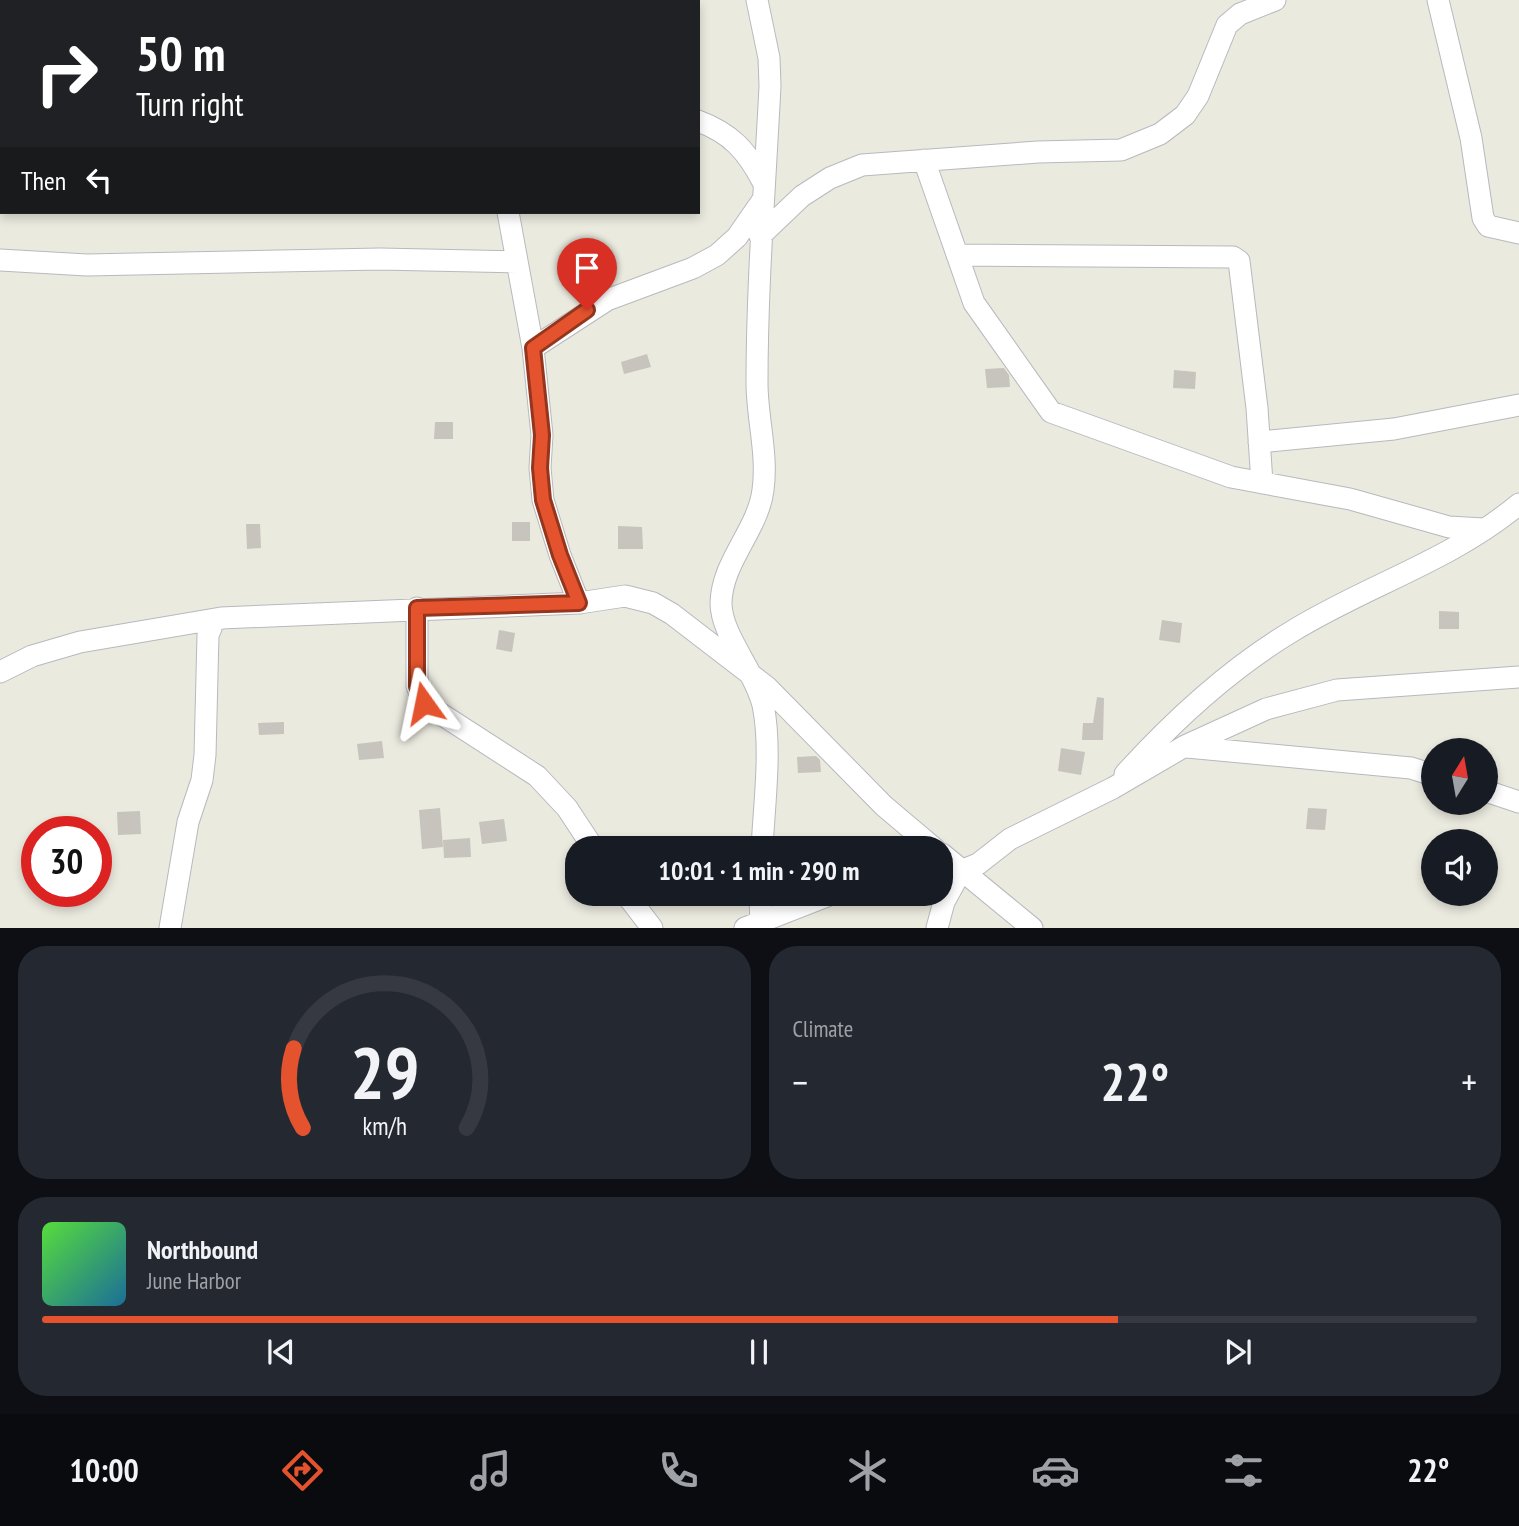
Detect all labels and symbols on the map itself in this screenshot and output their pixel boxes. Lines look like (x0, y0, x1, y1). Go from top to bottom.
pin (557, 238, 617, 310)
position arrow (387, 666, 461, 740)
north arrow (1421, 738, 1498, 816)
speed limit sign: 30 (21, 816, 112, 907)

